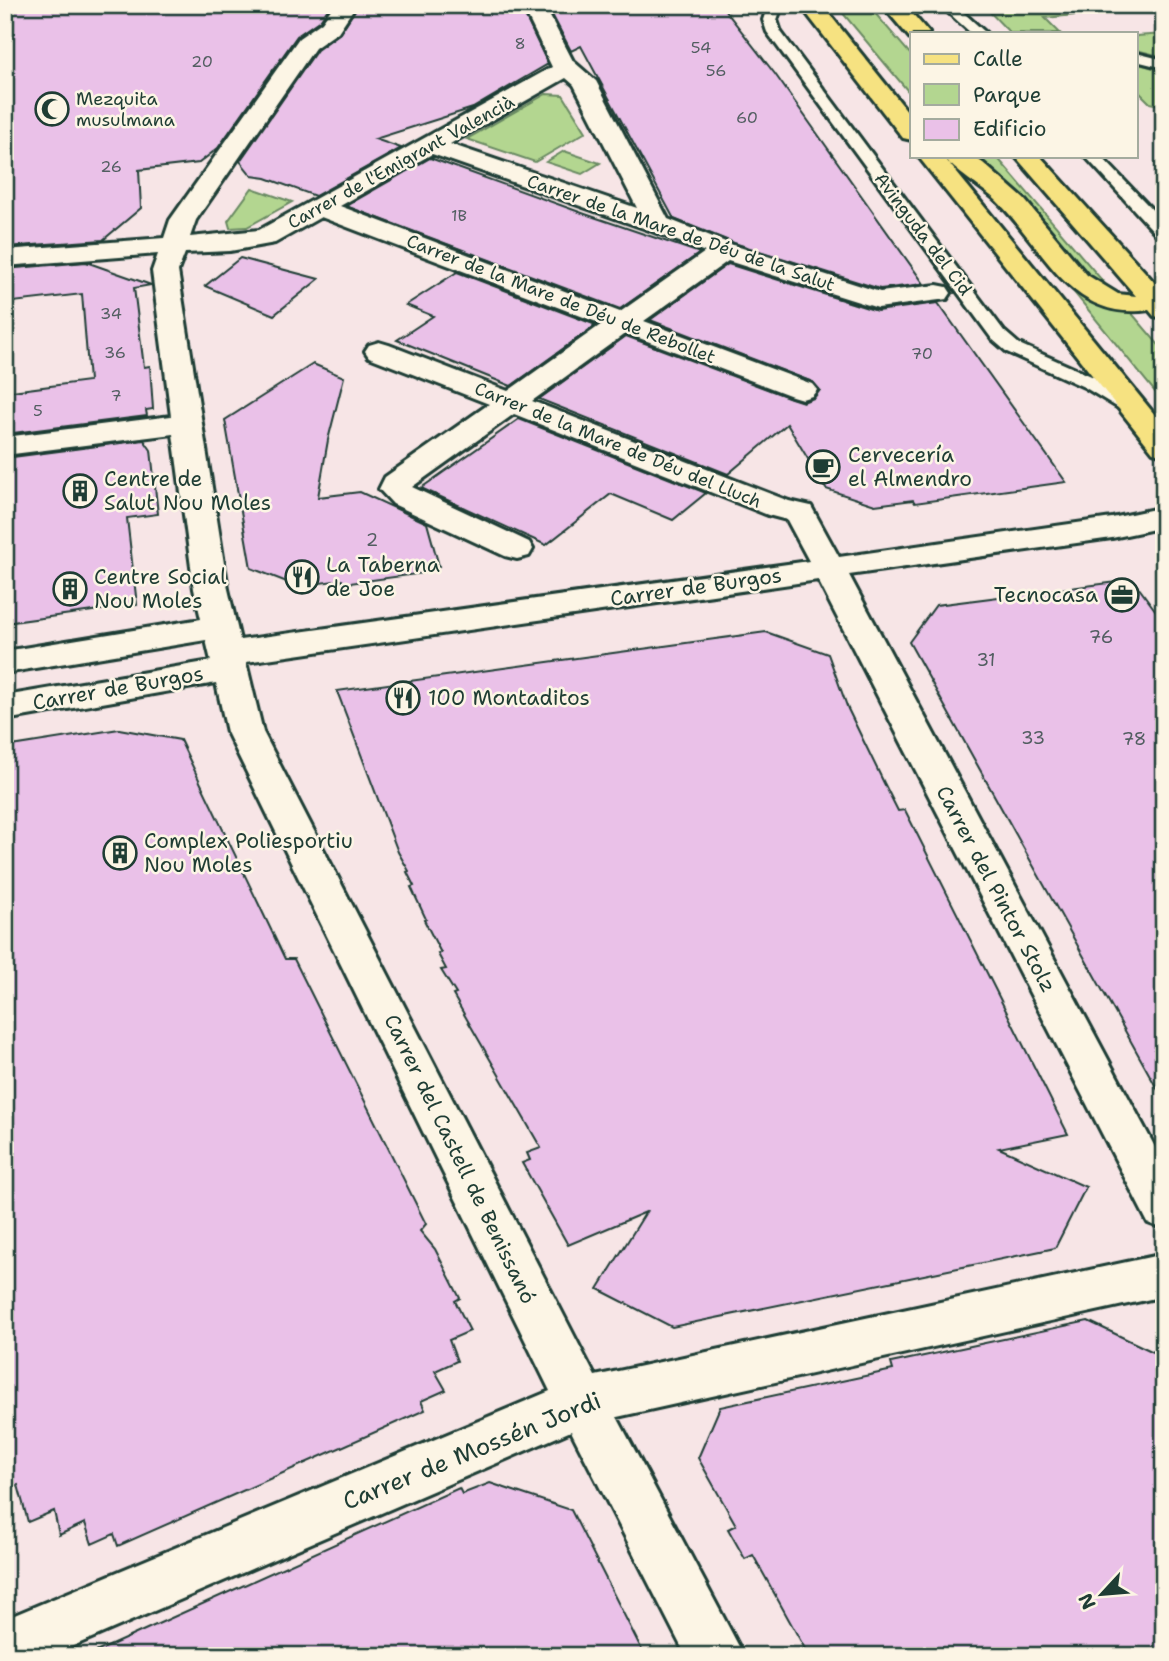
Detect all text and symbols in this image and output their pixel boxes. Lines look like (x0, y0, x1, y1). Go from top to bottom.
legend (910, 32, 1138, 158)
house number: 8 (514, 33, 526, 54)
house number: 54 (691, 37, 711, 58)
text: Calle (973, 45, 1023, 73)
house number: 20 (191, 51, 213, 72)
house number: 56 (706, 60, 726, 81)
text: Parque (973, 81, 1042, 109)
place label: Mezquita musulmana (76, 87, 175, 132)
mosque icon: Mezquita musulmana (33, 90, 71, 128)
street label: Carrer de l'Emigrant Valencià (283, 90, 519, 234)
house number: 60 (736, 107, 758, 128)
text: Edificio (973, 115, 1046, 143)
house number: 26 (100, 156, 122, 177)
street label: Avinguda del Cid (869, 168, 977, 300)
street label: Carrer de la Mare de Déu de la Salut (524, 169, 838, 297)
house number: 1B (451, 205, 467, 226)
street label: Carrer de la Mare de Déu de Rebollet (403, 229, 719, 369)
house number: 34 (100, 303, 122, 324)
house number: 36 (104, 342, 126, 363)
house number: 70 (911, 343, 933, 364)
street label: Carrer de la Mare de Déu del Lluch (471, 376, 765, 514)
house number: 7 (110, 385, 122, 406)
house number: 5 (33, 400, 43, 421)
place label: Cervecería el Almendro (848, 441, 972, 493)
cafe icon: Cervecería el Almendro (804, 448, 842, 486)
place label: Centre de Salut Nou Moles (104, 465, 271, 517)
building icon: Centre de Salut Nou Moles (61, 472, 99, 510)
house number: 2 (366, 528, 378, 552)
place label: La Taberna de Joe (326, 551, 440, 603)
restaurant icon: La Taberna de Joe (283, 558, 321, 596)
street label: Carrer de Burgos (608, 561, 784, 613)
place label: Centre Social Nou Moles (94, 563, 227, 615)
building icon: Centre Social Nou Moles (51, 570, 89, 608)
office icon: Tecnocasa (1103, 576, 1141, 614)
place label: Tecnocasa (994, 581, 1098, 609)
house number: 76 (1089, 625, 1113, 649)
house number: 31 (976, 648, 996, 672)
street label: Carrer de Burgos (30, 659, 206, 717)
restaurant icon: 100 Montaditos (384, 679, 422, 717)
place label: 100 Montaditos (428, 684, 590, 712)
house number: 33 (1021, 726, 1045, 750)
house number: 78 (1122, 727, 1146, 751)
street label: Carrer del Pintor Stolz (930, 781, 1062, 997)
place label: Complex Poliesportiu Nou Moles (144, 827, 353, 879)
building icon: Complex Poliesportiu Nou Moles (101, 834, 139, 872)
street label: Carrer del Castell de Benissanó (378, 1010, 542, 1308)
street label: Carrer de Mossén Jordi (338, 1384, 606, 1518)
north arrow (1068, 1560, 1138, 1630)
text: N (1073, 1589, 1102, 1613)

